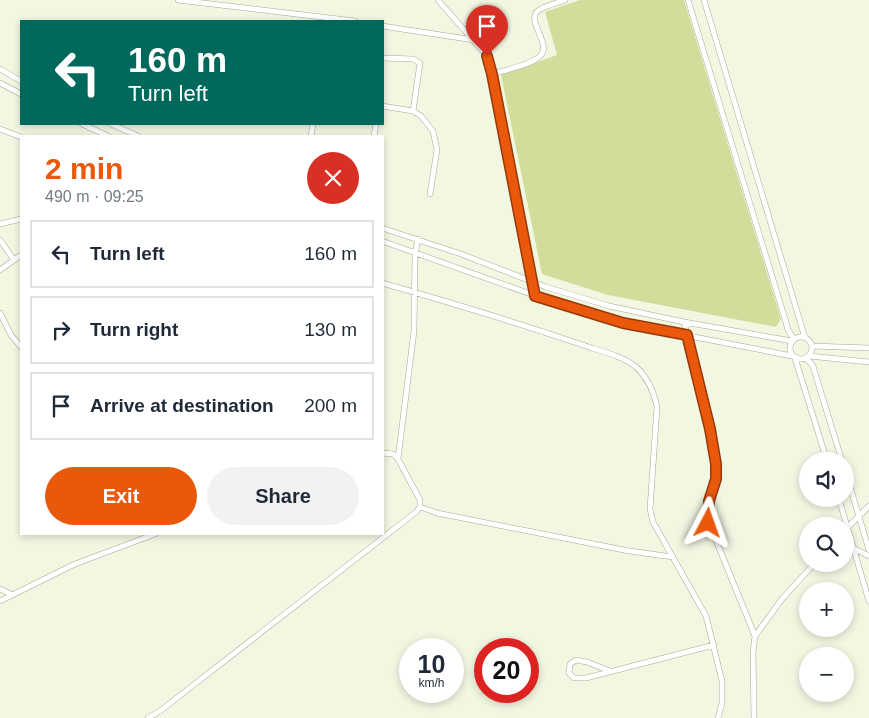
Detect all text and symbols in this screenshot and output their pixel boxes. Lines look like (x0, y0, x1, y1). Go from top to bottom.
pin (466, 5, 508, 56)
icon: arrive (473, 12, 501, 40)
icon: left (45, 40, 110, 105)
text: 160 m (128, 40, 227, 79)
text: Turn left (128, 81, 208, 106)
text: 2 min (45, 152, 123, 185)
button: close (307, 152, 359, 204)
text: 490 m · 09:25 (45, 188, 144, 205)
icon: left (47, 240, 75, 268)
text: Turn left (90, 243, 165, 264)
text: 160 m (304, 243, 357, 264)
icon: right (47, 316, 75, 344)
text: Turn right (90, 319, 178, 340)
text: 130 m (304, 319, 357, 340)
icon: arrive (47, 392, 75, 420)
text: Arrive at destination (90, 395, 274, 416)
text: 200 m (304, 395, 357, 416)
map controls (799, 452, 854, 702)
button: sound (799, 452, 854, 507)
button: Exit (45, 467, 197, 525)
button: Share (207, 467, 359, 525)
position arrow (681, 496, 733, 548)
button: search (799, 517, 854, 572)
button: + (799, 582, 854, 637)
speed limit sign: 20 (474, 638, 539, 703)
button: − (799, 647, 854, 702)
text: 10 (418, 650, 445, 678)
text: km/h (418, 676, 445, 690)

